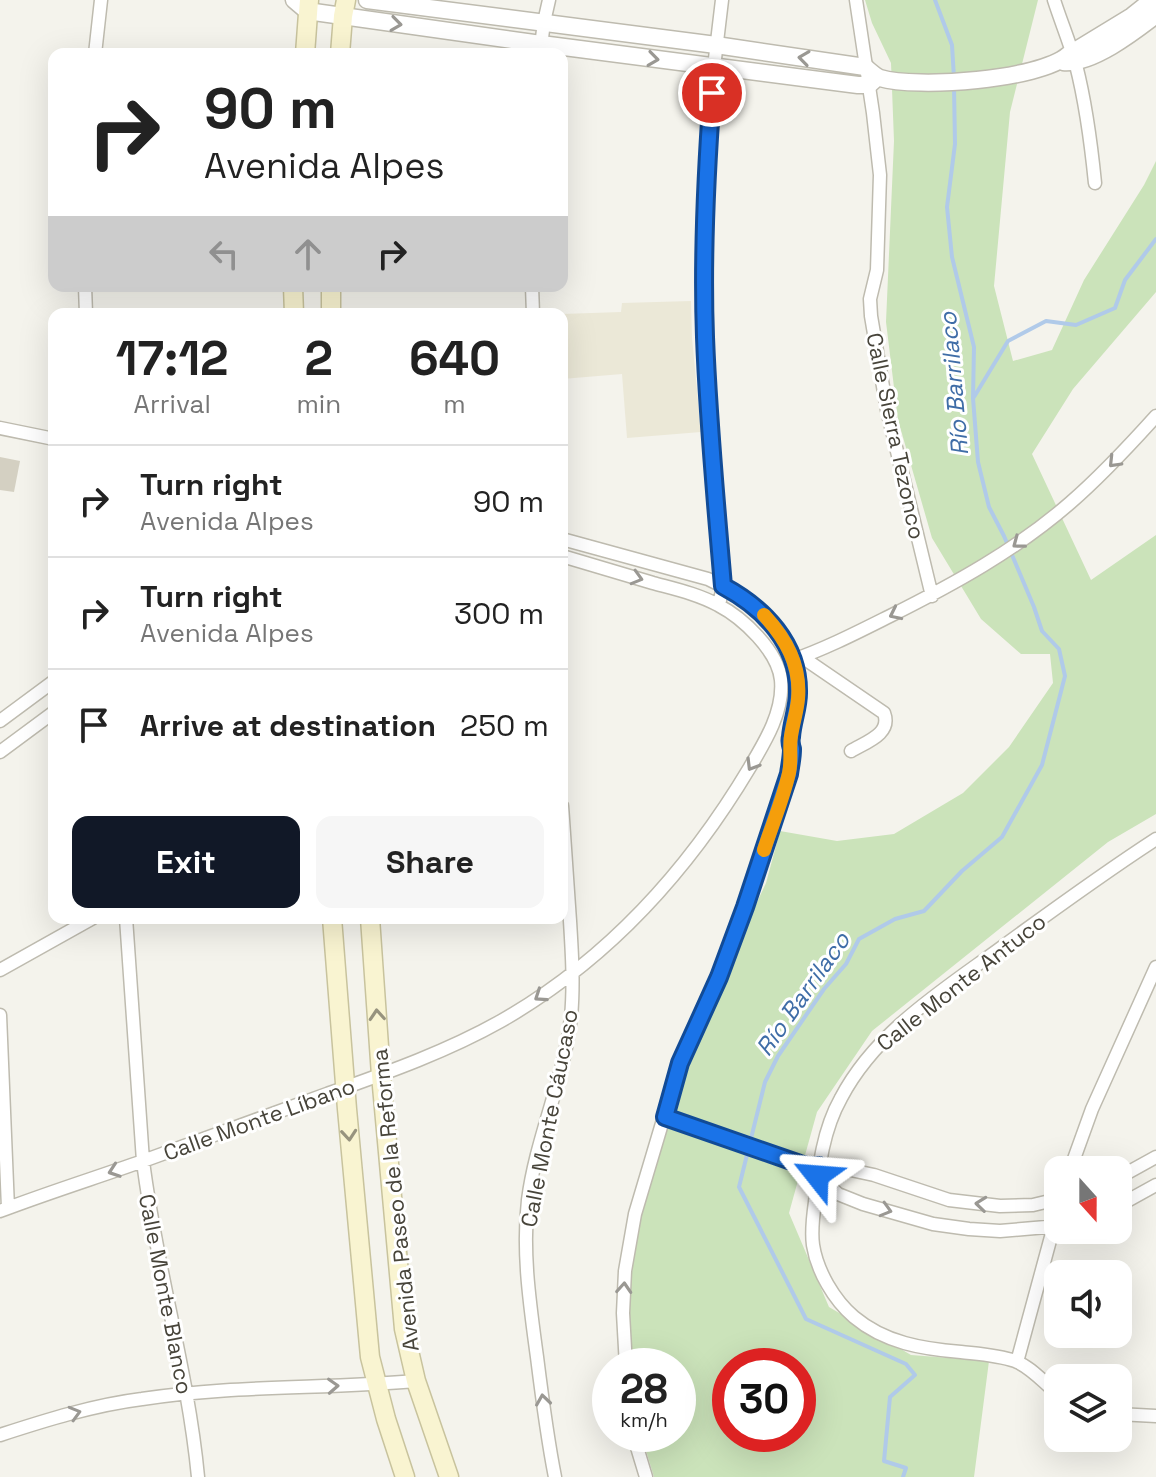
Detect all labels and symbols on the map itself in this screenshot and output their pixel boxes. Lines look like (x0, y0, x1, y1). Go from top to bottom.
one-way arrow (389, 15, 402, 32)
one-way arrow (646, 50, 660, 67)
one-way arrow (797, 50, 811, 67)
pin (678, 59, 746, 127)
water label: Río Barrilaco (932, 310, 975, 457)
street label: Calle Sierra Tezonco (860, 330, 932, 542)
one-way arrow (1109, 452, 1123, 467)
one-way arrow (1012, 533, 1026, 548)
one-way arrow (630, 569, 643, 585)
one-way arrow (888, 604, 903, 620)
one-way arrow (746, 756, 762, 770)
street label: Calle Monte Antuco (871, 907, 1051, 1057)
water label: Río Barrilaco (749, 925, 857, 1062)
one-way arrow (535, 986, 549, 1001)
street label: Calle Monte Cáucaso (514, 1007, 584, 1229)
one-way arrow (369, 1008, 386, 1021)
street label: Avenida Paseo de la Reforma (365, 1047, 425, 1353)
street label: Calle Monte Líbano (159, 1071, 359, 1167)
one-way arrow (340, 1129, 357, 1142)
position arrow (775, 1134, 859, 1218)
north arrow (1044, 1156, 1132, 1244)
one-way arrow (107, 1162, 121, 1178)
street label: Calle Monte Blanco (133, 1192, 199, 1396)
one-way arrow (974, 1195, 987, 1212)
one-way arrow (878, 1201, 892, 1217)
one-way arrow (615, 1281, 632, 1294)
speed limit sign: 30 (712, 1348, 816, 1452)
one-way arrow (327, 1378, 340, 1395)
one-way arrow (534, 1393, 551, 1406)
one-way arrow (68, 1406, 81, 1423)

